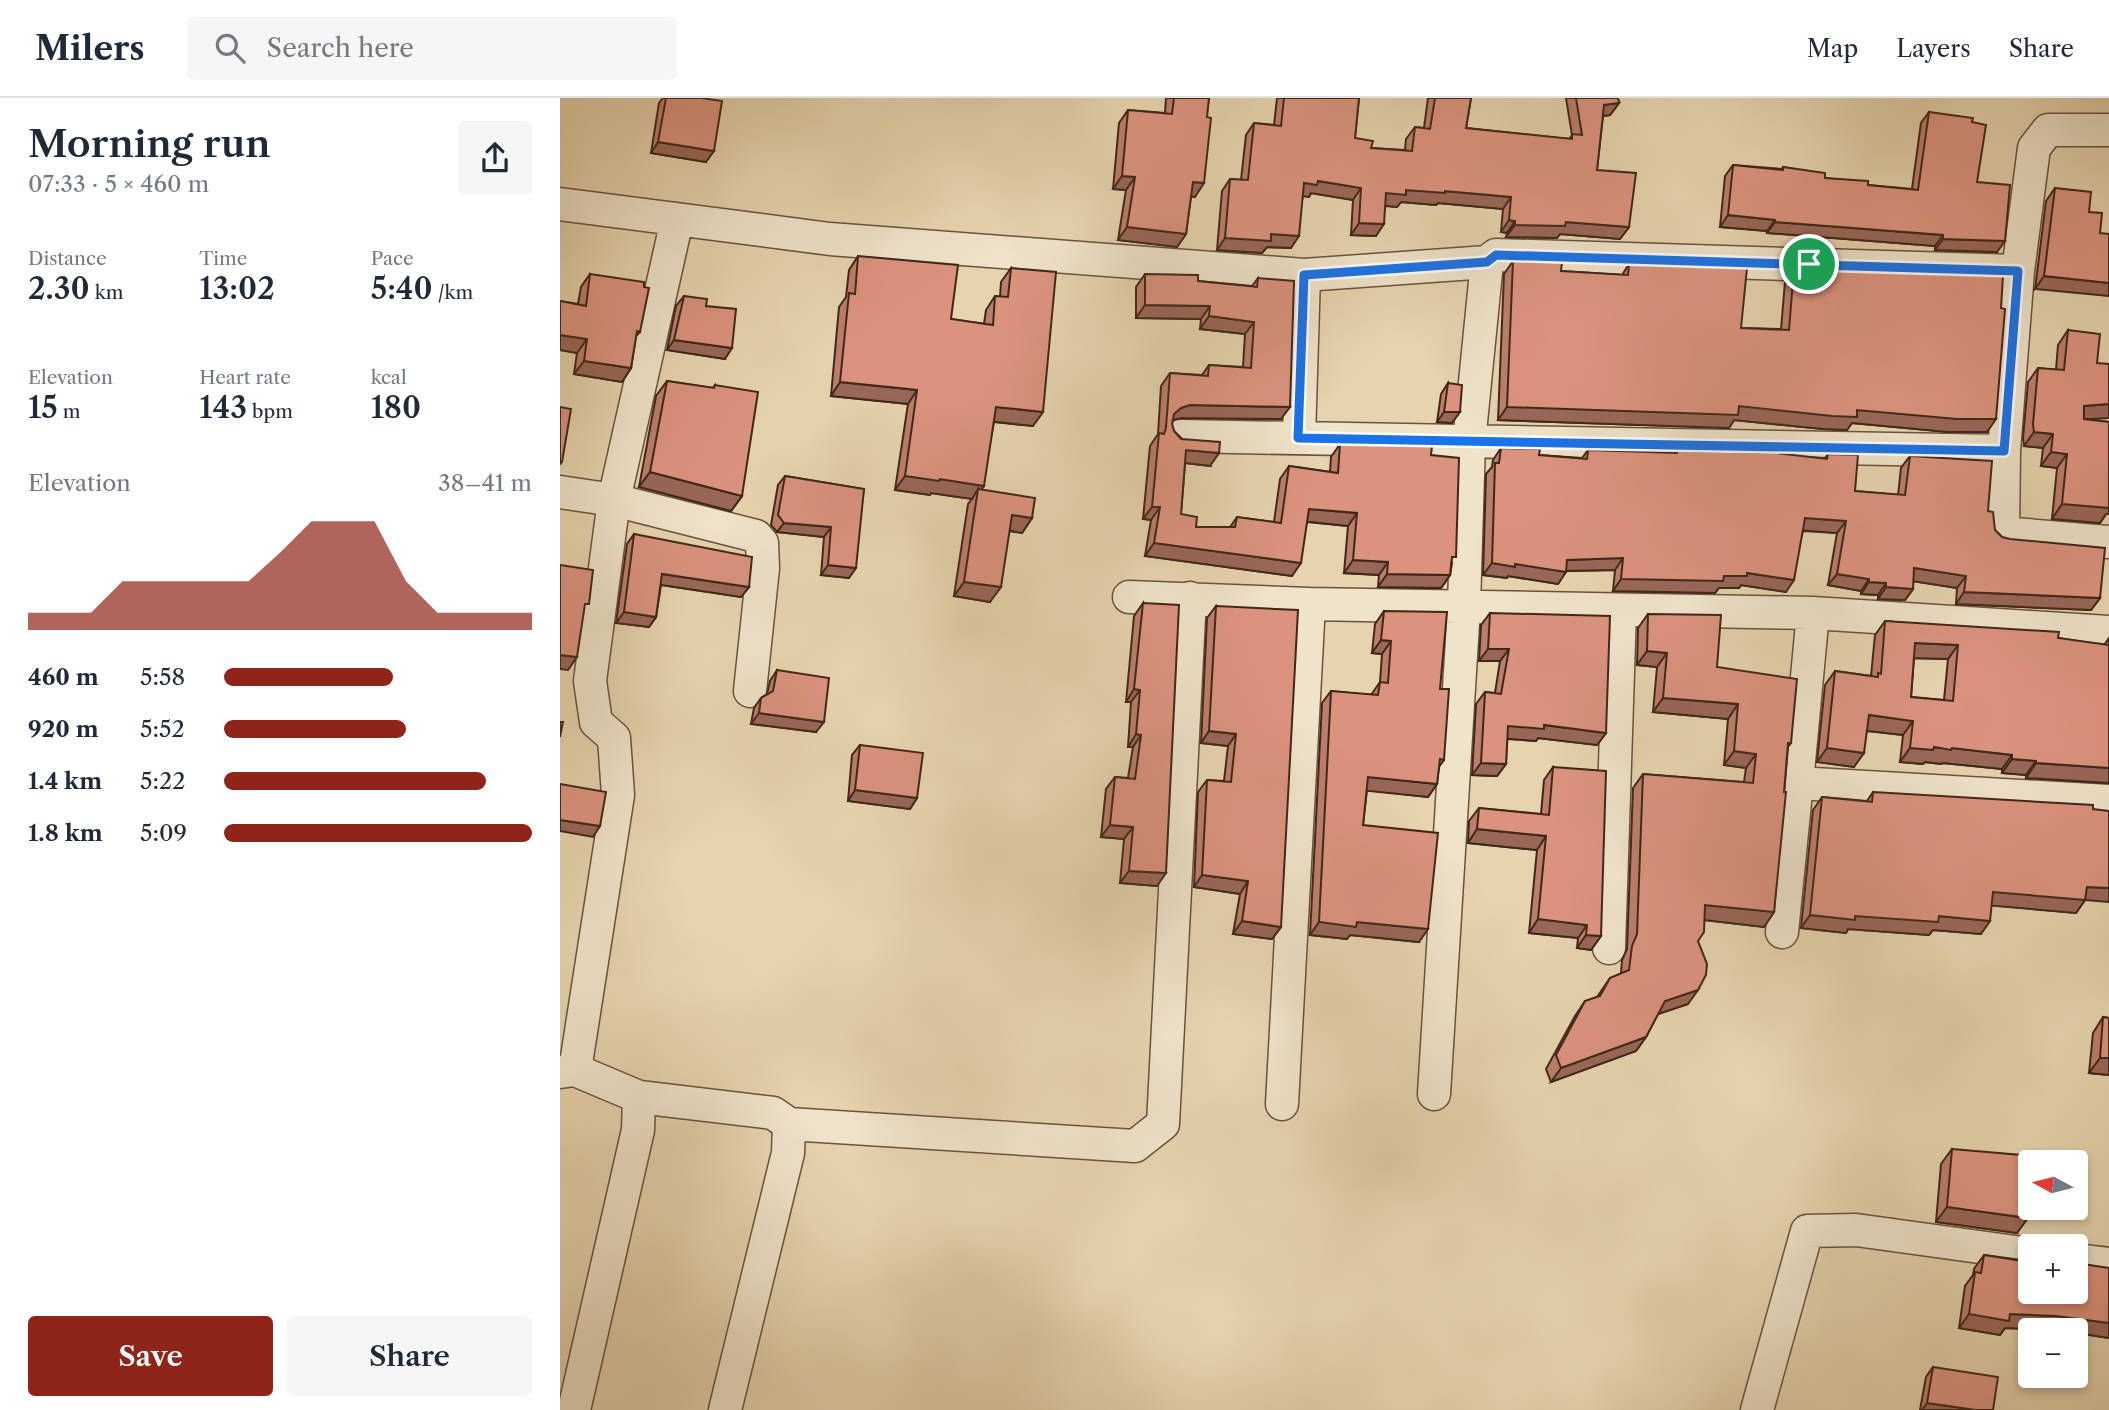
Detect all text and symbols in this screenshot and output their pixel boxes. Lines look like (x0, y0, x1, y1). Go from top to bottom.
search box (187, 17, 677, 80)
text: Milers (35, 28, 145, 69)
icon: search (211, 29, 249, 67)
text: Search here (267, 32, 414, 64)
text: Map (1807, 34, 1858, 63)
text: Layers (1896, 34, 1971, 63)
text: Share (2009, 34, 2074, 63)
text: Morning run (28, 120, 271, 167)
button: share (458, 121, 532, 195)
text: 07:33 · 5 × 460 m (28, 170, 209, 198)
pin (1779, 234, 1839, 294)
icon: arrive (1790, 245, 1828, 283)
text: Distance (28, 247, 107, 270)
text: Time (199, 247, 247, 270)
text: Pace (371, 247, 414, 270)
text: 2.30 (28, 270, 90, 307)
text: 13:02 (199, 270, 275, 307)
text: 5:40 (371, 270, 433, 307)
text: km (90, 281, 123, 304)
text: /km (433, 281, 473, 304)
text: Elevation (28, 366, 113, 389)
text: Heart rate (199, 366, 291, 389)
text: kcal (371, 366, 407, 389)
text: 15 (28, 389, 58, 426)
text: 143 (199, 389, 247, 426)
text: 180 (371, 389, 421, 426)
text: m (58, 400, 80, 423)
text: bpm (247, 400, 293, 423)
text: Elevation (28, 469, 131, 497)
text: 38–41 m (438, 469, 532, 497)
text: 460 m (28, 663, 99, 691)
text: 5:58 (140, 663, 185, 691)
text: 920 m (28, 715, 99, 743)
text: 5:52 (140, 715, 185, 743)
text: 1.4 km (28, 767, 102, 795)
text: 5:22 (140, 767, 185, 795)
text: 1.8 km (28, 819, 103, 847)
text: 5:09 (140, 819, 187, 847)
north arrow (2018, 1150, 2088, 1220)
map controls (2018, 1150, 2088, 1388)
button: + (2018, 1234, 2088, 1304)
button: Save (28, 1316, 273, 1396)
button: Share (287, 1316, 532, 1396)
button: − (2018, 1318, 2088, 1388)

